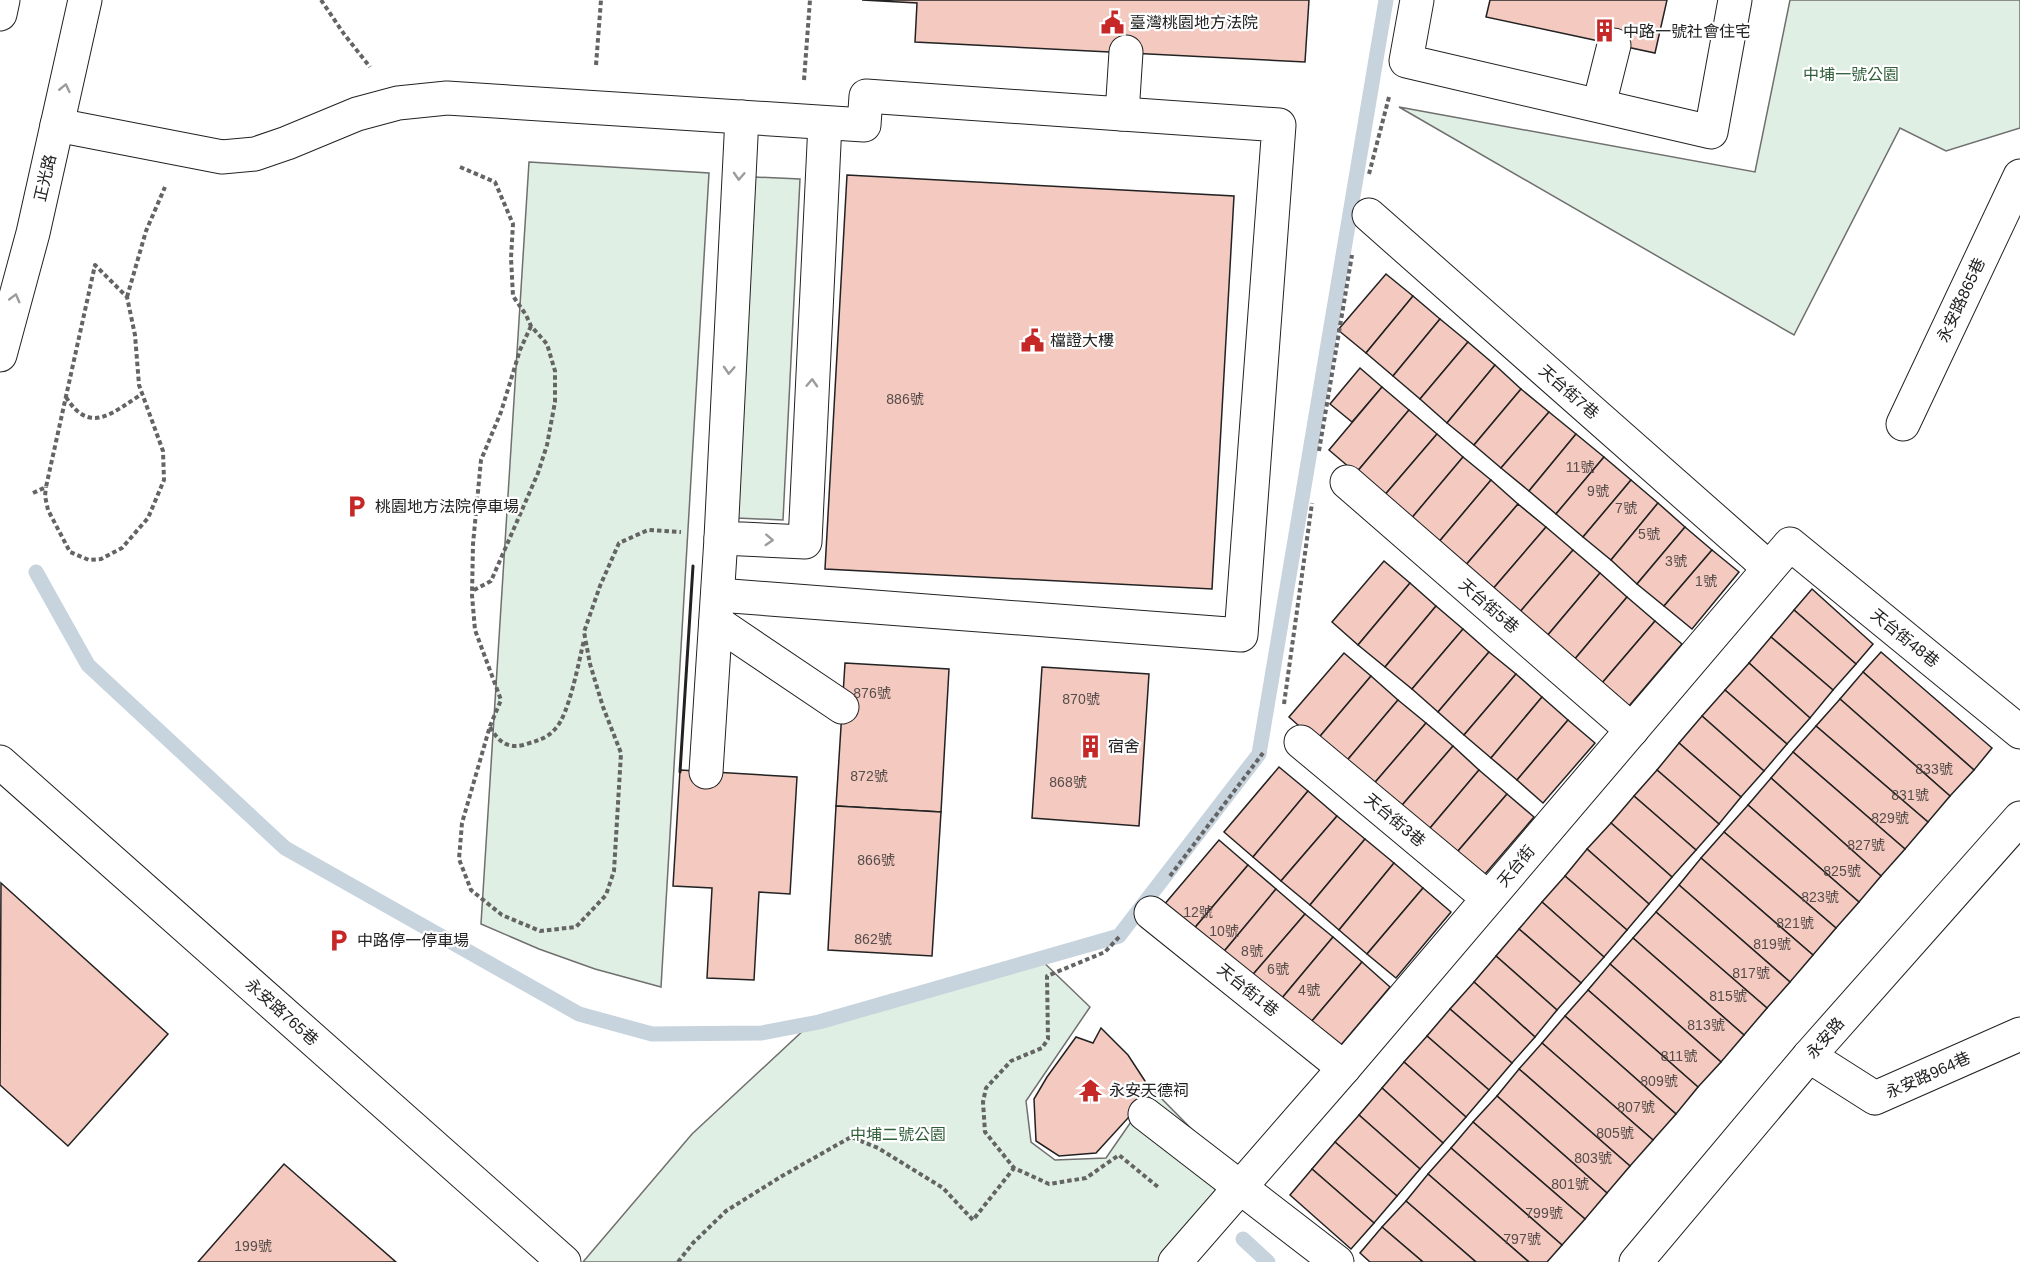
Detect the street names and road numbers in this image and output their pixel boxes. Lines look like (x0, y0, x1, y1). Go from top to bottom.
street label: 正光路 (31, 153, 59, 203)
street label: 永安路865巷 (1934, 255, 1988, 345)
street label: 天台街7巷 (1536, 362, 1602, 422)
street label: 天台街5巷 (1456, 576, 1522, 636)
street label: 天台街48巷 (1868, 606, 1942, 670)
street label: 天台街3巷 (1362, 790, 1428, 850)
street label: 天台街 (1494, 842, 1538, 890)
street label: 天台街1巷 (1214, 960, 1282, 1020)
street label: 永安路765巷 (243, 975, 321, 1049)
street label: 永安路 (1803, 1014, 1847, 1062)
street label: 永安路964巷 (1883, 1049, 1973, 1101)

